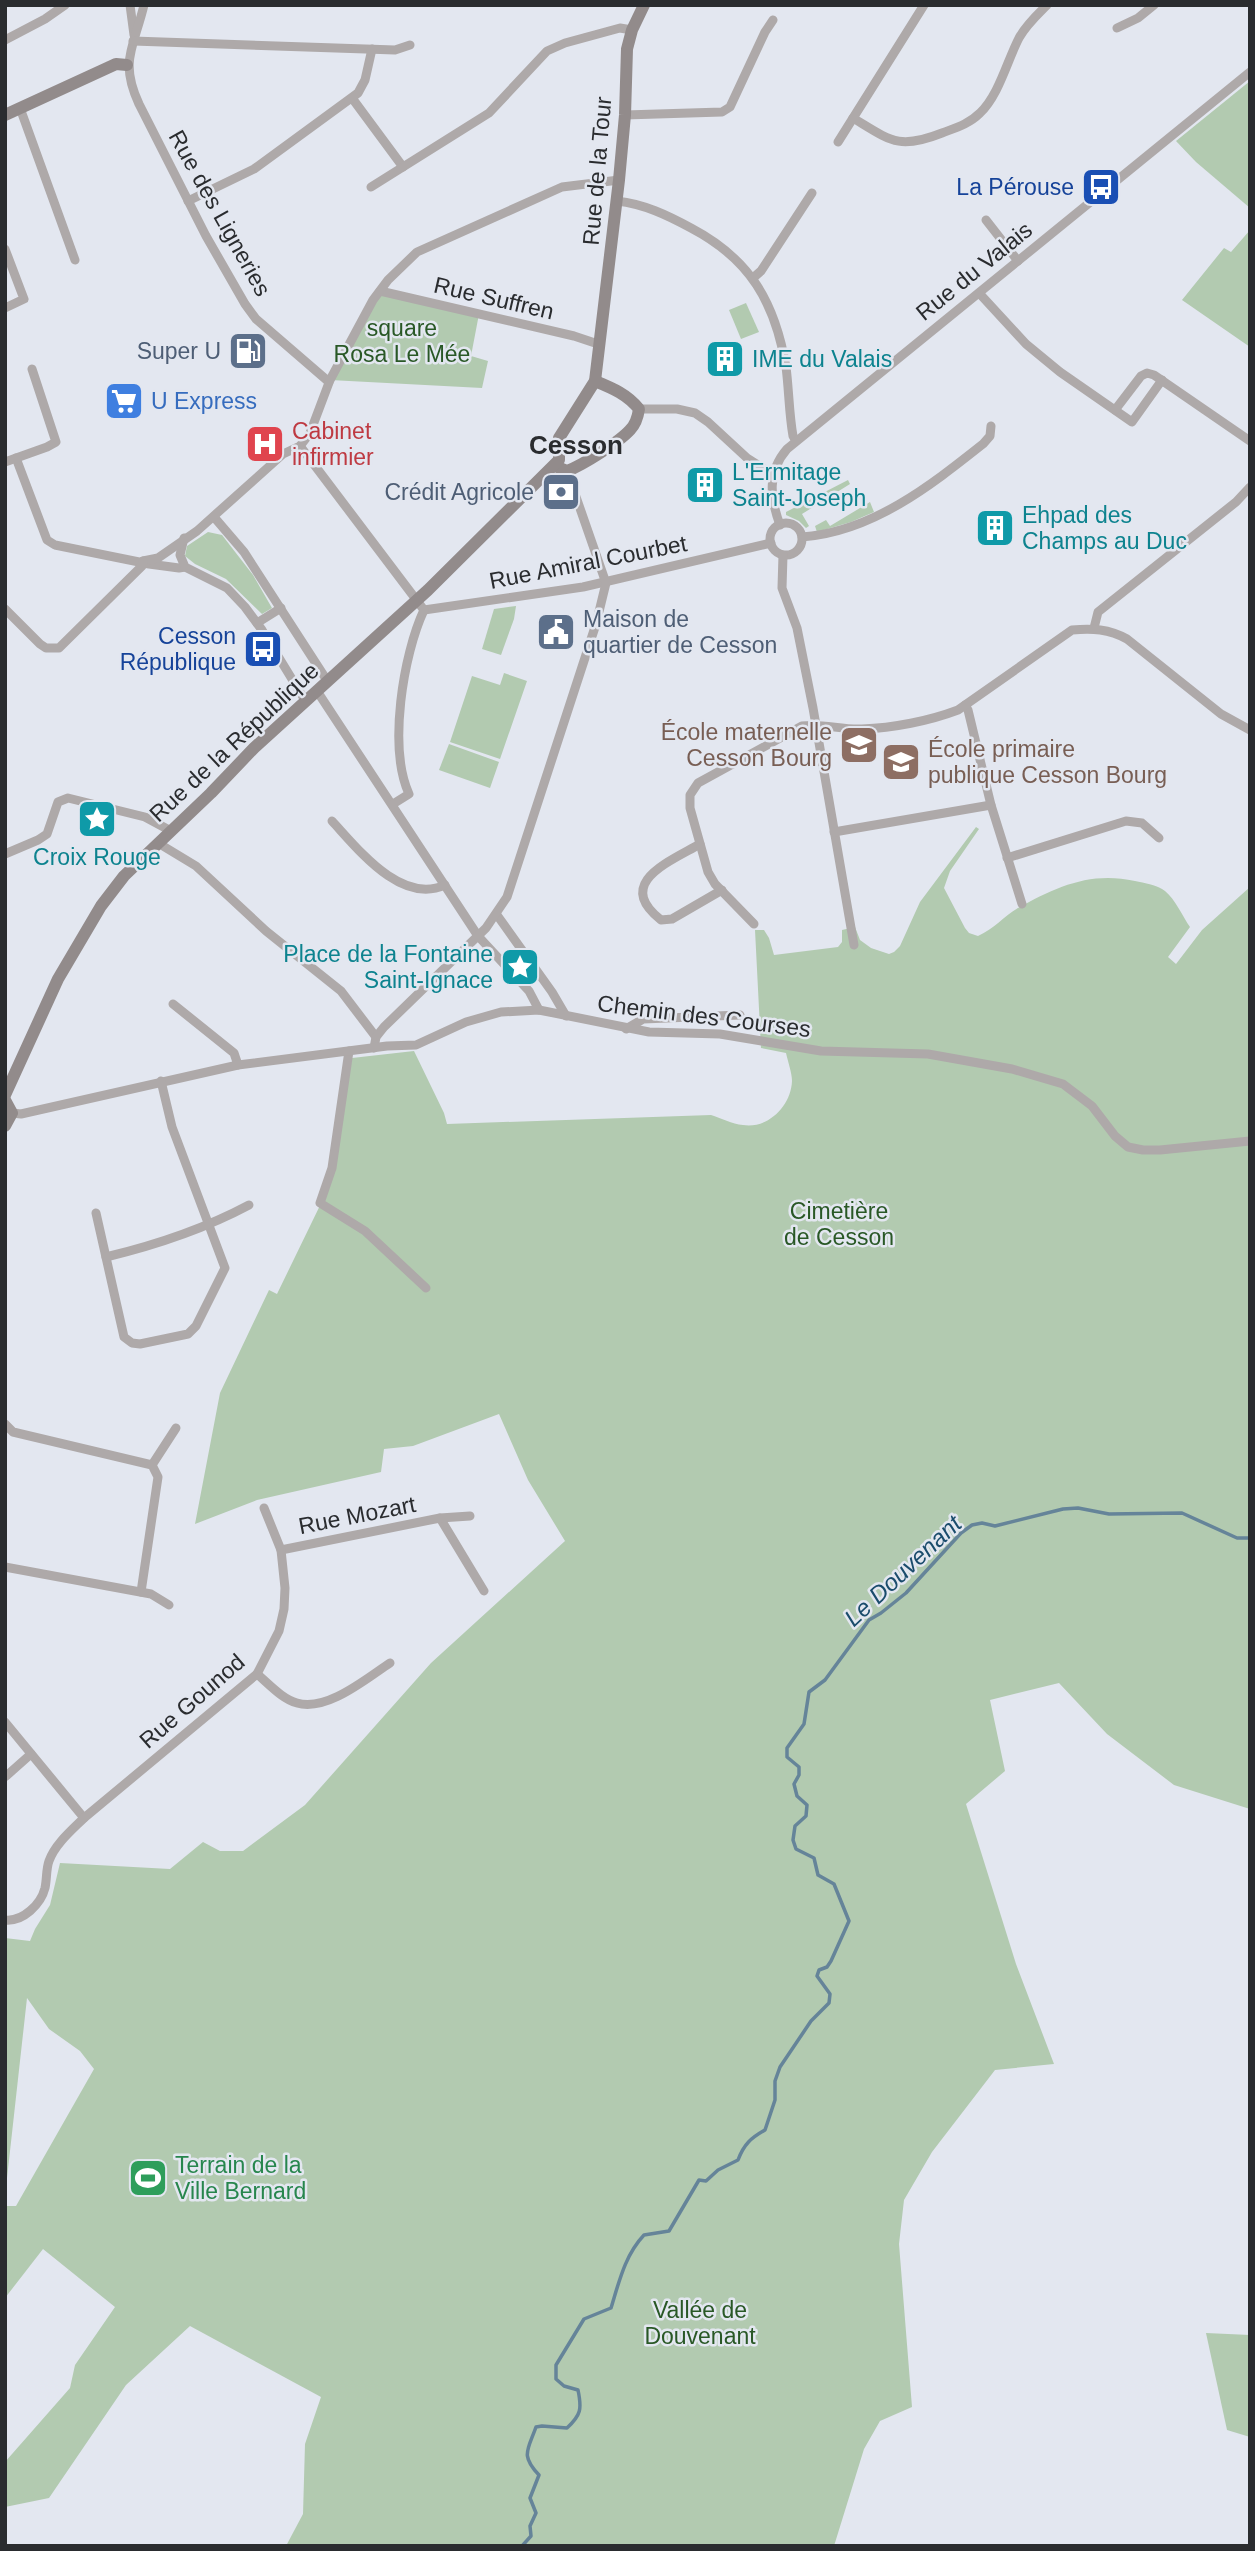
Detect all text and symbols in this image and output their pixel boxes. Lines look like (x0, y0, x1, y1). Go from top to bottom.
street label: Rue de la Tour (578, 95, 616, 246)
street label: Rue des Ligneries (164, 126, 276, 300)
bus stop icon: La Pérouse (1080, 166, 1122, 208)
place label: La Pérouse (956, 174, 1074, 200)
street label: Rue du Valais (911, 216, 1037, 326)
street label: Rue Suffren (431, 272, 557, 324)
park label: square Rosa Le Mée (334, 315, 470, 367)
fuel station icon: Super U (227, 330, 269, 372)
place label: Super U (137, 338, 221, 364)
building icon: IME du Valais (704, 338, 746, 380)
place label: IME du Valais (752, 346, 892, 372)
supermarket icon: U Express (103, 380, 145, 422)
place label: U Express (151, 388, 257, 414)
place label: Cabinet infirmier (292, 418, 374, 470)
hospital icon: Cabinet infirmier (244, 423, 286, 465)
district label: Cesson (529, 430, 623, 460)
place label: L'Ermitage Saint-Joseph (732, 459, 866, 511)
building icon: L'Ermitage Saint-Joseph (684, 464, 726, 506)
bank icon: Crédit Agricole (540, 471, 582, 513)
place label: Crédit Agricole (384, 479, 534, 505)
place label: Ehpad des Champs au Duc (1022, 502, 1187, 554)
building icon: Ehpad des Champs au Duc (974, 507, 1016, 549)
street label: Rue Amiral Courbet (487, 530, 690, 594)
place label: Maison de quartier de Cesson (583, 606, 777, 658)
public building icon: Maison de quartier de Cesson (535, 611, 577, 653)
place label: Cesson République (120, 623, 236, 675)
bus stop icon: Cesson République (242, 628, 284, 670)
street label: Rue de la République (144, 657, 324, 827)
place label: École maternelle Cesson Bourg (661, 719, 832, 771)
school or university icon: École maternelle Cesson Bourg (838, 724, 880, 766)
place label: École primaire publique Cesson Bourg (928, 736, 1167, 788)
school or university icon: École primaire publique Cesson Bourg (880, 741, 922, 783)
place icon: Croix Rouge (76, 798, 118, 840)
place label: Croix Rouge (33, 844, 161, 870)
place label: Place de la Fontaine Saint-Ignace (283, 941, 493, 993)
place icon: Place de la Fontaine Saint-Ignace (499, 946, 541, 988)
street label: Chemin des Courses (596, 990, 812, 1042)
park label: Cimetière de Cesson (784, 1198, 894, 1250)
street label: Rue Mozart (296, 1491, 418, 1539)
water label: Le Douvenant (839, 1509, 967, 1631)
street label: Rue Gounod (134, 1648, 250, 1754)
place label: Terrain de la Ville Bernard (175, 2152, 306, 2204)
sports icon: Terrain de la Ville Bernard (127, 2157, 169, 2199)
park label: Vallée de Douvenant (644, 2297, 756, 2349)

